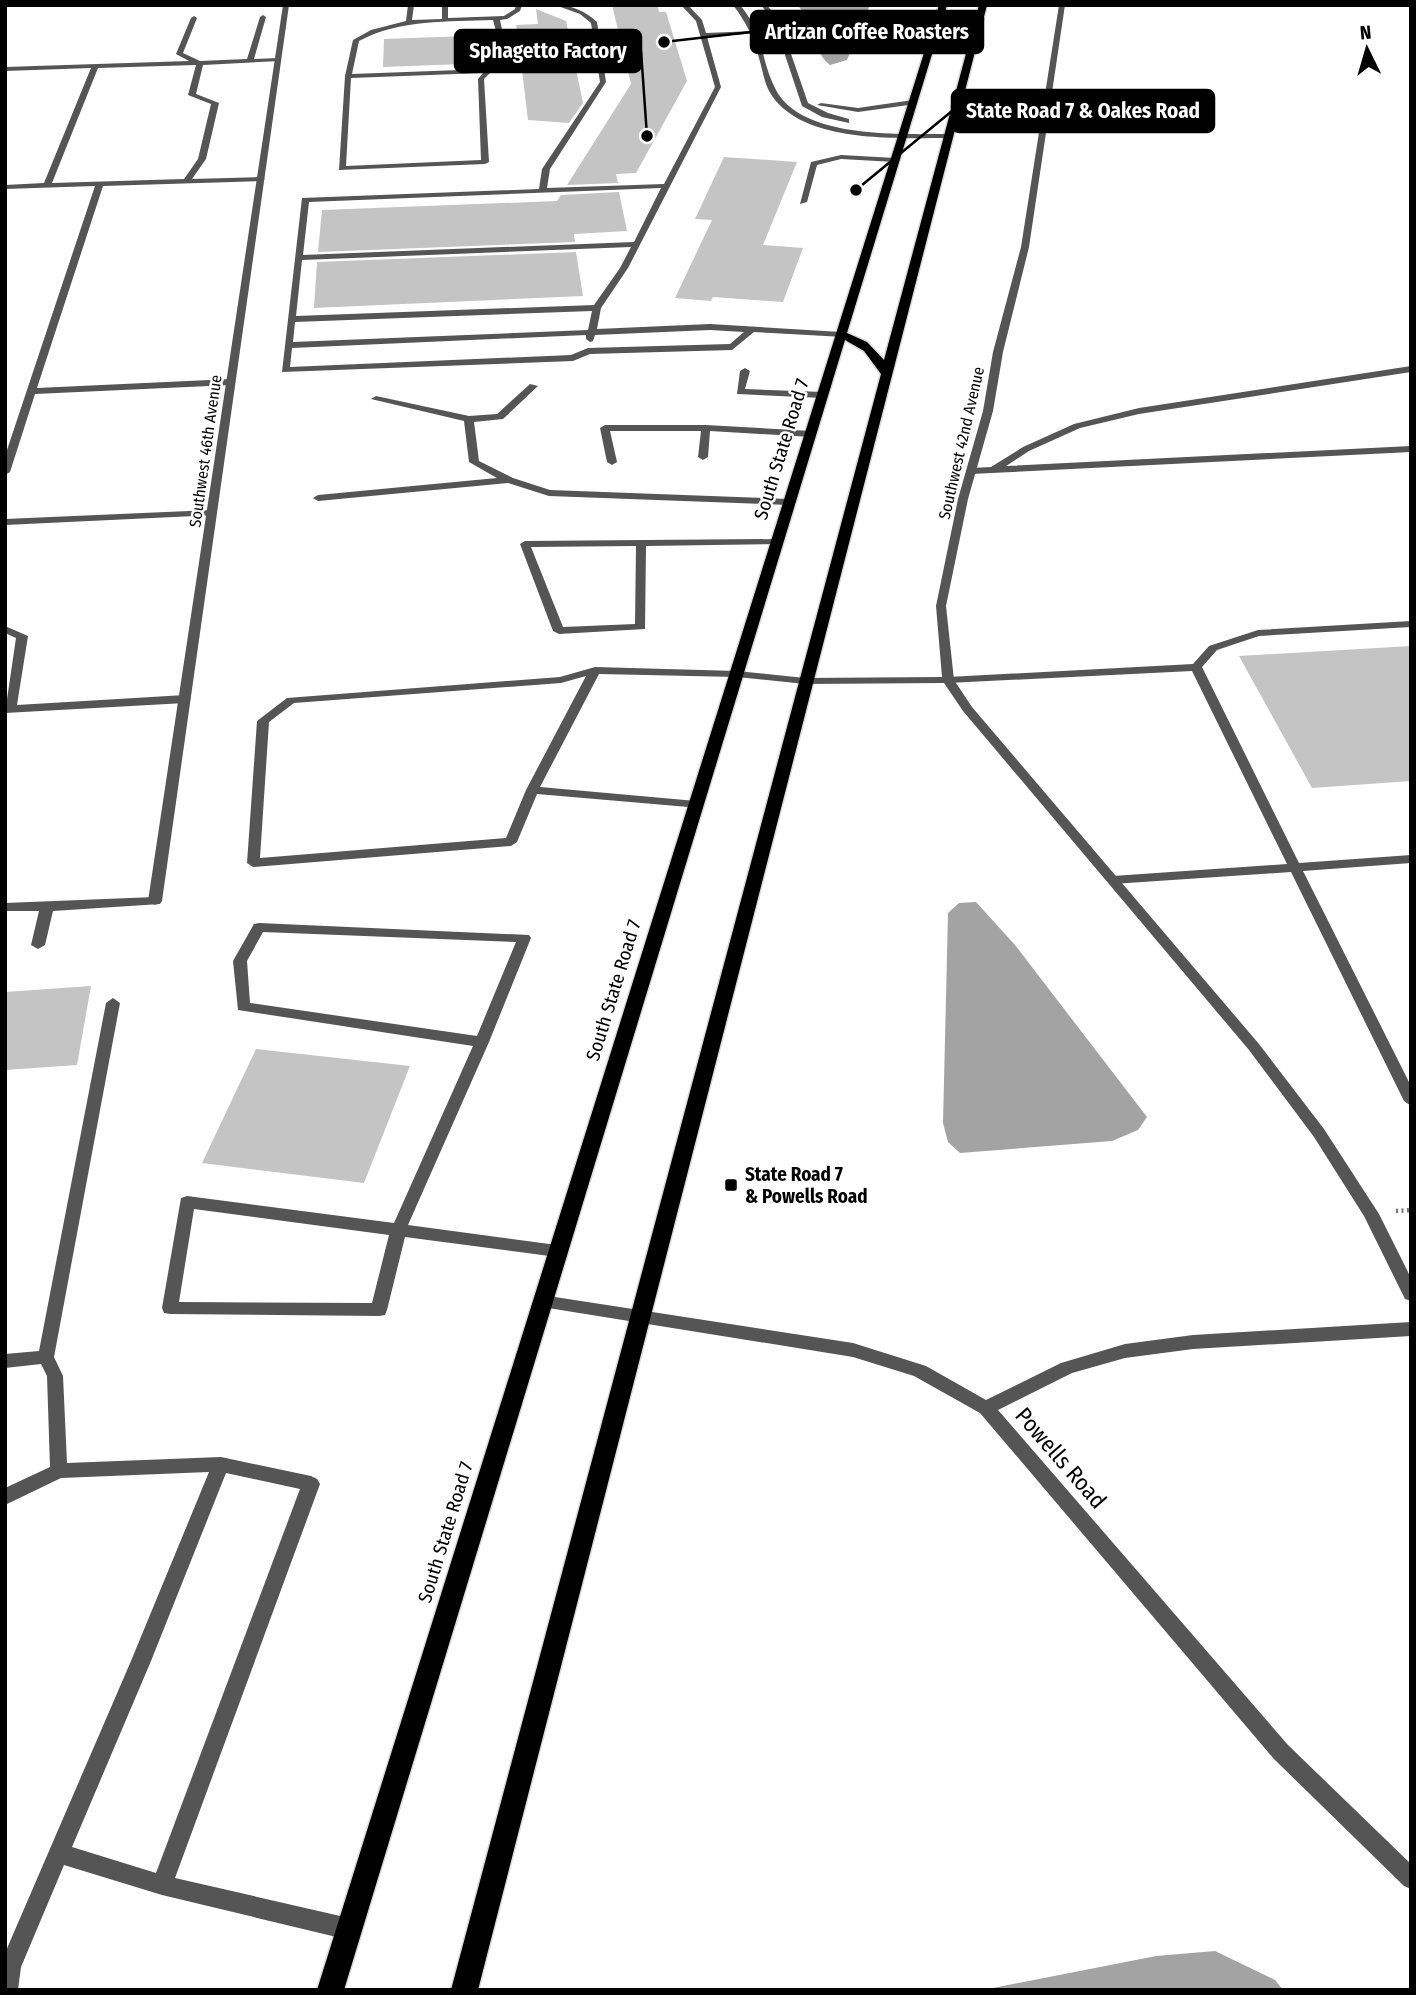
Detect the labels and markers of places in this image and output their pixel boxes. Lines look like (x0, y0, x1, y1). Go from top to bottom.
callout: Artizan Coffee Roasters (751, 11, 983, 53)
callout: Sphagetto Factory (455, 30, 641, 72)
callout: State Road 7 & Oakes Road (952, 90, 1214, 132)
place label: State Road 7 & Powells Road (745, 1163, 868, 1208)
marker: State Road 7 & Powells Road (723, 1177, 739, 1193)

